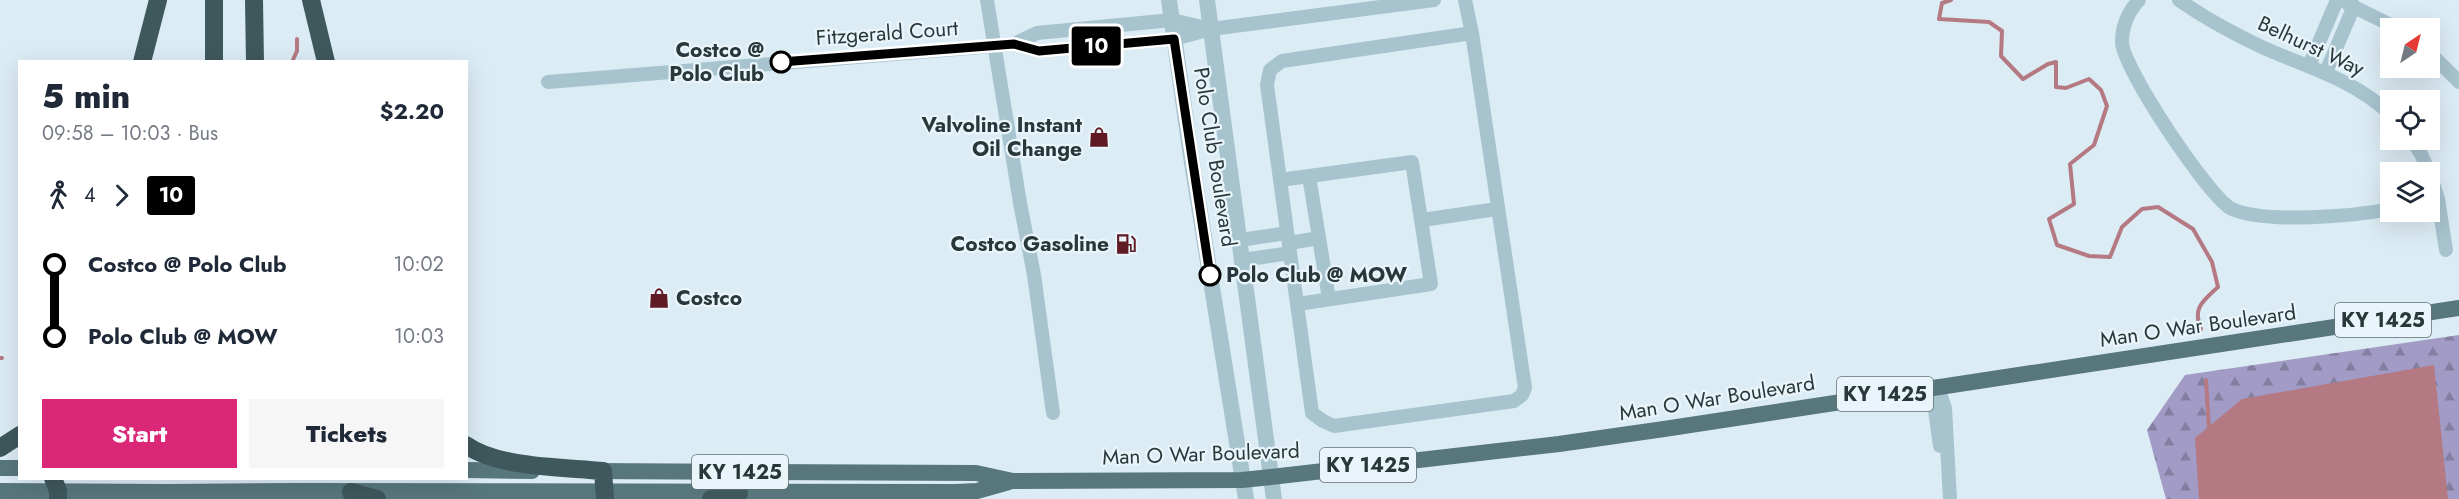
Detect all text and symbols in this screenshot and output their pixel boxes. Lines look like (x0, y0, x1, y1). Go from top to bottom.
street label: Belhurst Way (2253, 8, 2370, 84)
street label: Fitzgerald Court (815, 13, 959, 53)
north arrow (2380, 18, 2440, 78)
map controls (2380, 18, 2440, 222)
line badge: 10 (1069, 26, 1123, 66)
text: 10 (1084, 31, 1108, 61)
place label: Costco @ Polo Club (669, 35, 764, 89)
marker: Costco @ Polo Club (770, 51, 792, 73)
street label: Polo Club Boulevard (1186, 65, 1244, 249)
text: 5 min (42, 73, 130, 120)
button: locate (2380, 90, 2440, 150)
text: $2.20 (380, 95, 444, 127)
place label: Valvoline Instant Oil Change (921, 110, 1082, 164)
text: 09:58 – 10:03 · Bus (42, 119, 218, 148)
shop icon: Valvoline Instant Oil Change (1087, 125, 1111, 149)
button: layers (2380, 162, 2440, 222)
icon: walk (42, 179, 75, 212)
icon: forward (105, 179, 138, 212)
text: 10 (159, 180, 183, 210)
text: 4 (84, 181, 96, 210)
place label: Costco Gasoline (951, 229, 1109, 259)
fuel station icon: Costco Gasoline (1114, 232, 1138, 256)
text: Costco @ Polo Club (88, 248, 287, 280)
text: 10:02 (394, 250, 444, 279)
place label: Polo Club @ MOW (1226, 260, 1408, 290)
marker: Polo Club @ MOW (1199, 264, 1221, 286)
place label: Costco (676, 283, 742, 313)
shop icon: Costco (647, 286, 671, 310)
street label: Man O War Boulevard (2098, 297, 2298, 355)
road number: KY 1425 (2335, 303, 2431, 337)
text: Polo Club @ MOW (88, 320, 278, 352)
text: 10:03 (394, 322, 444, 351)
street label: Man O War Boulevard (1617, 368, 1817, 428)
road number: KY 1425 (1837, 377, 1933, 411)
button: Start (42, 399, 237, 468)
button: Tickets (249, 399, 444, 468)
street label: Man O War Boulevard (1102, 436, 1300, 472)
road number: KY 1425 (1320, 448, 1416, 482)
road number: KY 1425 (692, 455, 788, 489)

